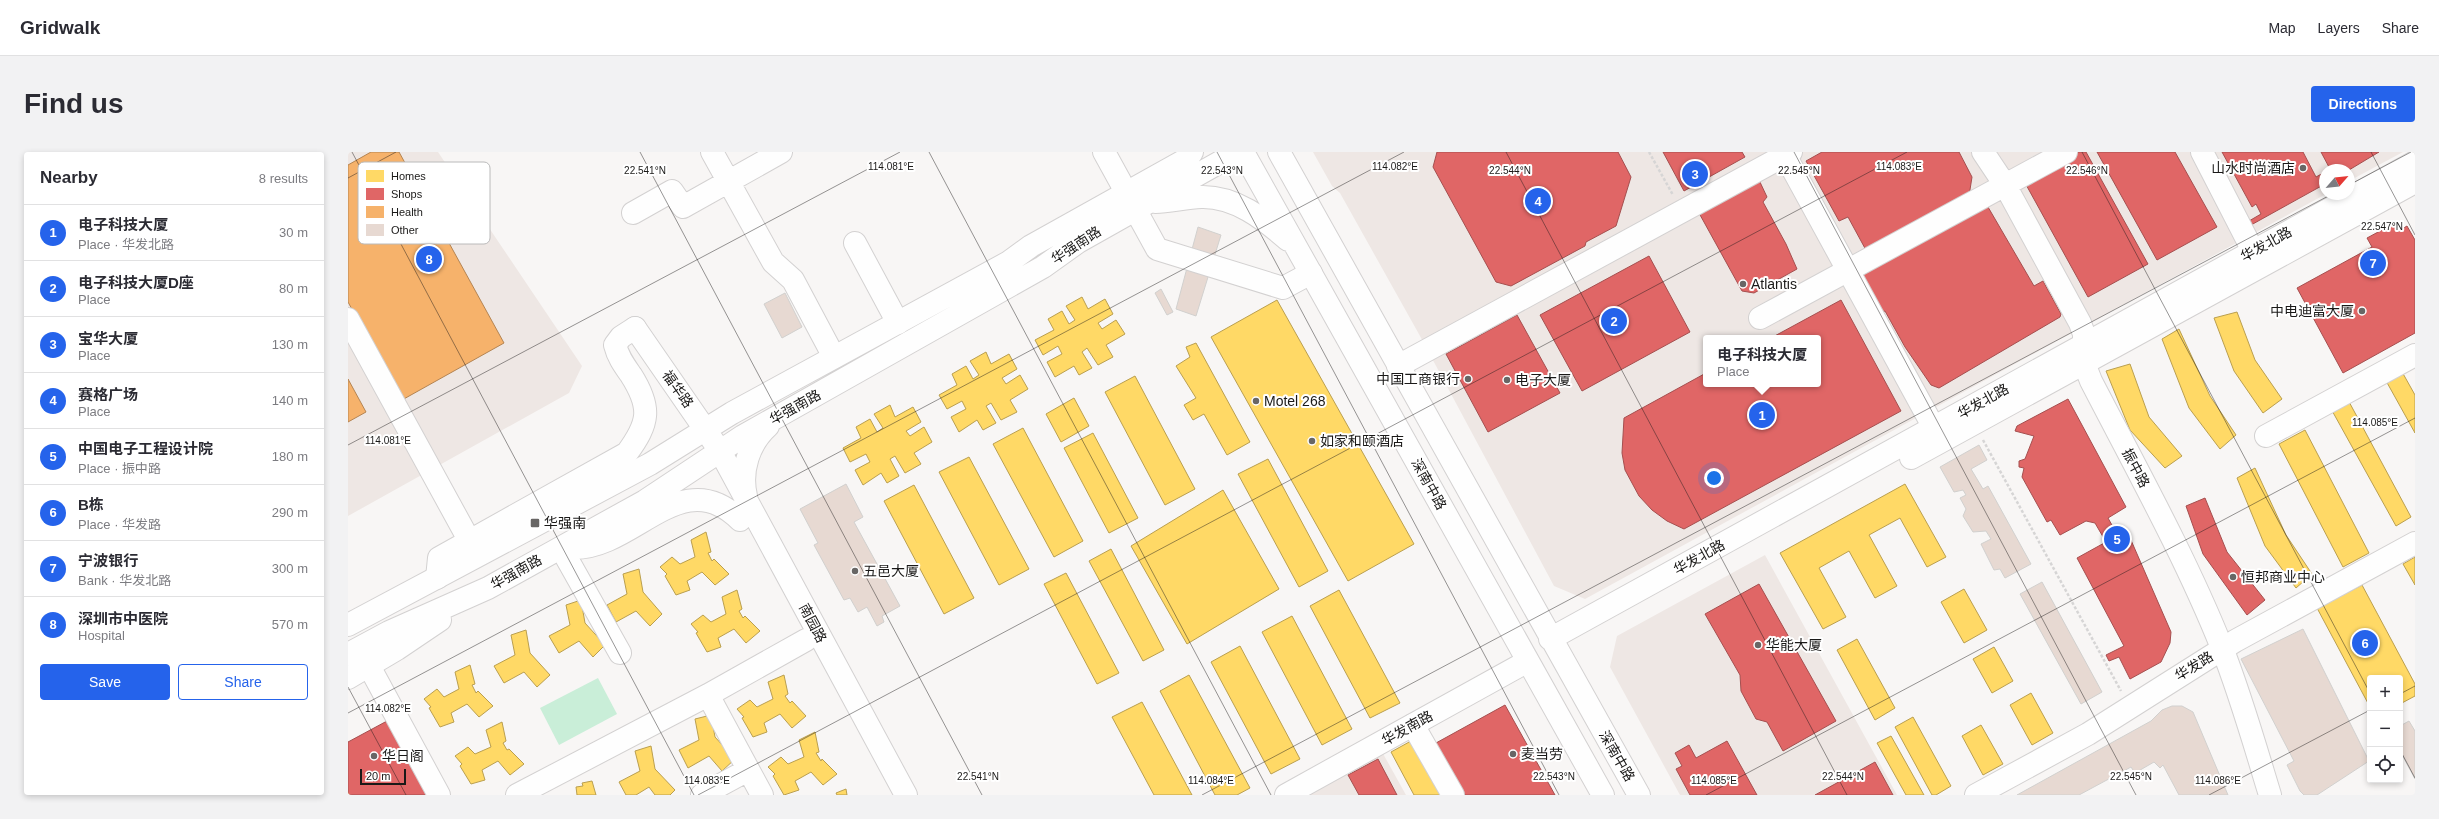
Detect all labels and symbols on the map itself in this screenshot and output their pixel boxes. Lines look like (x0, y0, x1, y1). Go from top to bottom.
pin: 3 (1682, 159, 1708, 189)
place label: 山水时尚酒店 (2211, 160, 2295, 176)
text: 114.081°E (868, 161, 914, 172)
text: 114.082°E (1372, 161, 1418, 172)
text: 114.083°E (1876, 161, 1922, 172)
legend (358, 162, 490, 244)
marker: 山水时尚酒店 (2298, 163, 2308, 173)
north arrow (2319, 164, 2355, 200)
text: 22.541°N (624, 165, 666, 176)
text: 22.543°N (1201, 165, 1243, 176)
text: 22.544°N (1489, 165, 1531, 176)
text: 22.545°N (1778, 165, 1820, 176)
text: 22.546°N (2066, 165, 2108, 176)
text: Homes (391, 170, 426, 182)
pin: 4 (1525, 186, 1551, 216)
text: Shops (391, 188, 423, 200)
text: Health (391, 206, 423, 218)
text: 22.547°N (2361, 221, 2403, 232)
street label: 华强南路 (1048, 223, 1104, 267)
street label: 华发北路 (2238, 223, 2294, 265)
text: Other (391, 224, 419, 236)
pin: 8 (416, 244, 442, 274)
pin: 7 (2360, 248, 2386, 278)
place label: Atlantis (1751, 276, 1797, 292)
marker: Atlantis (1738, 279, 1748, 289)
place label: 中电迪富大厦 (2270, 303, 2354, 319)
pin: 2 (1601, 306, 1627, 336)
marker: 中电迪富大厦 (2357, 306, 2367, 316)
street label: 福华路 (659, 367, 697, 411)
place label: 中国工商银行 (1376, 371, 1460, 387)
place label: 电子大厦 (1515, 372, 1571, 388)
marker: 中国工商银行 (1463, 374, 1473, 384)
marker: 电子大厦 (1502, 375, 1512, 385)
street label: 华发北路 (1955, 380, 2011, 422)
street label: 华强南路 (767, 386, 823, 428)
place label: Motel 268 (1264, 393, 1326, 409)
marker: Motel 268 (1251, 396, 1261, 406)
pin: 1 (1749, 400, 1775, 430)
text: 114.085°E (2352, 417, 2398, 428)
place label: 如家和颐酒店 (1320, 433, 1404, 449)
text: 114.081°E (365, 435, 411, 446)
marker: 如家和颐酒店 (1307, 436, 1317, 446)
street label: 振中路 (2119, 446, 2153, 490)
street label: 深南中路 (1408, 456, 1450, 512)
your location (1704, 468, 1724, 488)
place label: 华强南 (544, 515, 586, 531)
marker: 华强南 (529, 517, 541, 529)
pin: 5 (2104, 524, 2130, 554)
street label: 华发北路 (1671, 536, 1727, 578)
street label: 华强南路 (488, 551, 544, 593)
place label: 五邑大厦 (863, 563, 919, 579)
marker: 五邑大厦 (850, 566, 860, 576)
place label: 恒邦商业中心 (2241, 569, 2325, 585)
marker: 恒邦商业中心 (2228, 572, 2238, 582)
street label: 南园路 (796, 601, 830, 645)
pin: 6 (2352, 628, 2378, 658)
place label: 华能大厦 (1766, 637, 1822, 653)
marker: 华能大厦 (1753, 640, 1763, 650)
street label: 华发路 (2172, 648, 2216, 684)
text: 114.082°E (365, 703, 411, 714)
street label: 华发南路 (1379, 707, 1435, 749)
street label: 深南中路 (1596, 728, 1638, 784)
place label: 麦当劳 (1521, 746, 1563, 762)
place label: 华日阁 (382, 748, 424, 764)
marker: 麦当劳 (1508, 749, 1518, 759)
marker: 华日阁 (369, 751, 379, 761)
scale bar (360, 767, 406, 786)
text: 22.541°N (957, 771, 999, 782)
text: 22.543°N (1533, 771, 1575, 782)
text: 22.544°N (1822, 771, 1864, 782)
text: 22.545°N (2110, 771, 2152, 782)
text: 114.083°E (684, 775, 730, 786)
text: 114.084°E (1188, 775, 1234, 786)
text: 114.085°E (1691, 775, 1737, 786)
text: 114.086°E (2195, 775, 2241, 786)

